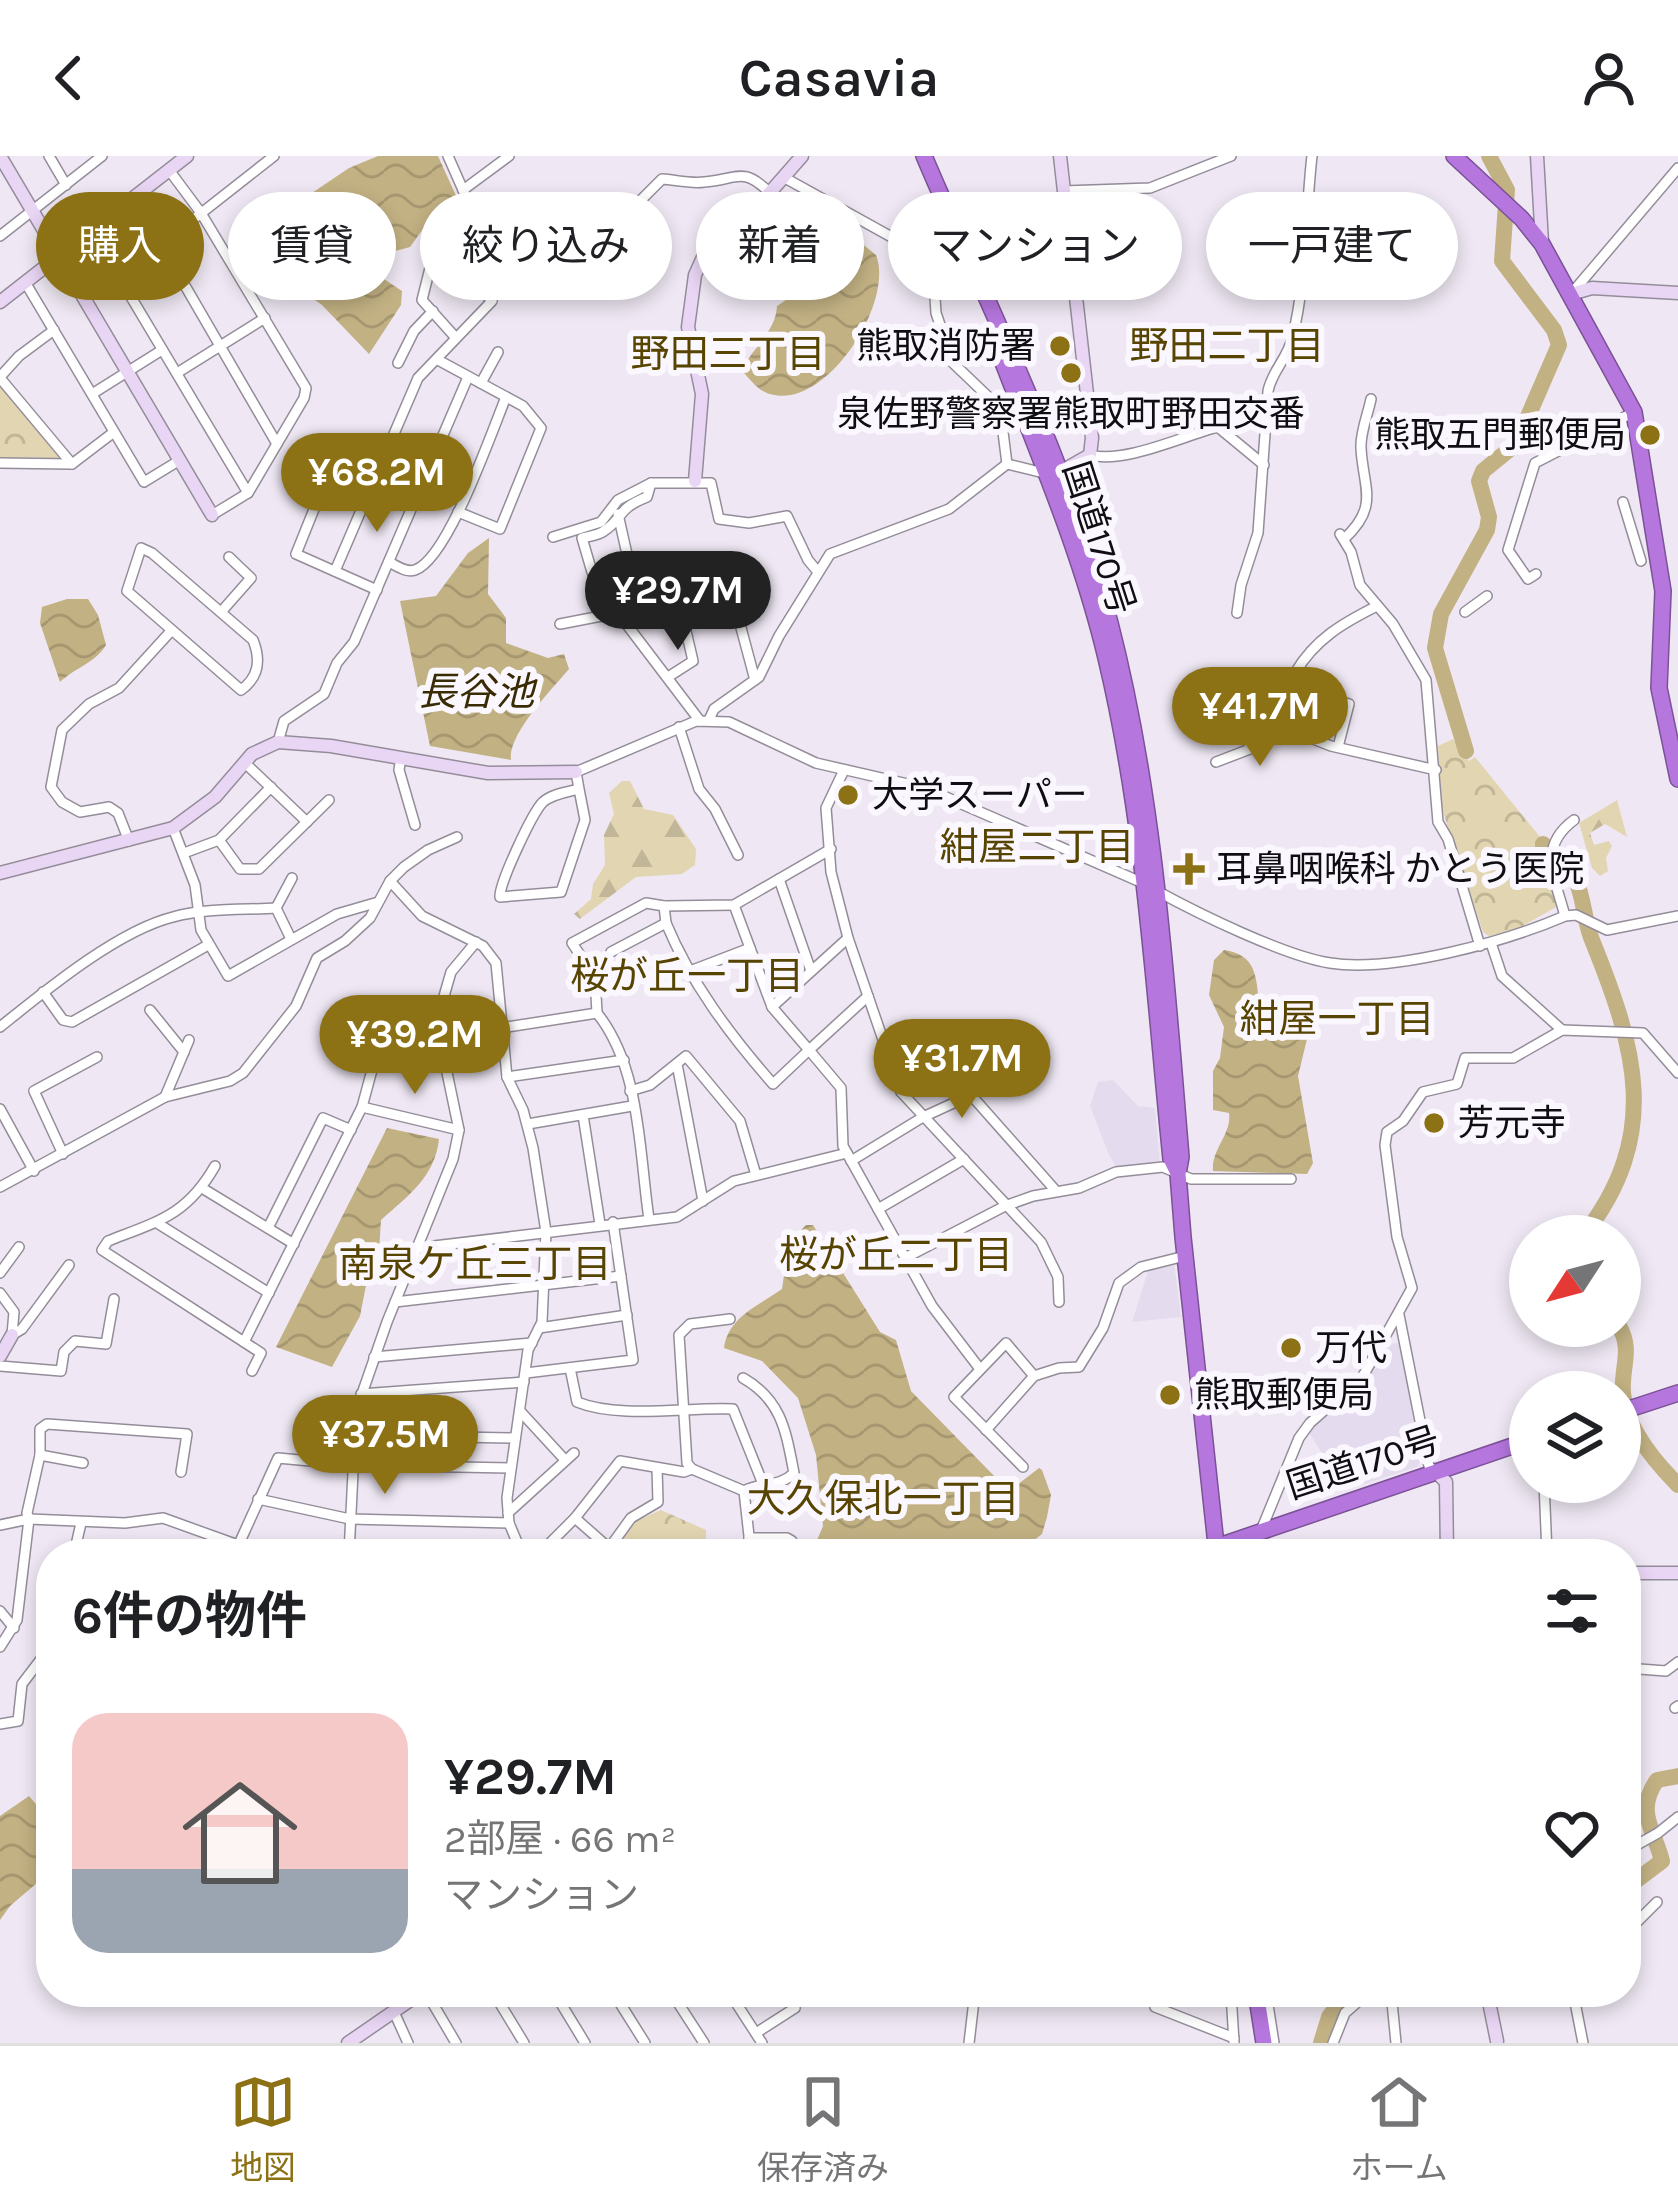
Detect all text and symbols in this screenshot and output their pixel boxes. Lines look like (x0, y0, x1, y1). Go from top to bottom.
icon: back (36, 45, 102, 111)
icon: person (1576, 45, 1642, 111)
text: Casavia (739, 46, 939, 110)
chip: 購入 (36, 192, 204, 300)
chip: 賃貸 (228, 192, 396, 300)
chip: 絞り込み (420, 192, 672, 300)
chip: 新着 (696, 192, 864, 300)
chip: マンション (888, 192, 1182, 300)
chip: 一戸建て (1206, 192, 1458, 300)
district label: 野田二丁目 (1129, 323, 1325, 369)
place label: 熊取消防署 (856, 325, 1036, 367)
district label: 野田三丁目 (630, 331, 826, 377)
marker: 熊取消防署 (1047, 333, 1073, 359)
marker: 泉佐野警察署熊取町野田交番 (1058, 360, 1084, 386)
place label: 泉佐野警察署熊取町野田交番 (837, 393, 1305, 435)
place label: 熊取五門郵便局 (1374, 414, 1626, 456)
marker: 熊取五門郵便局 (1637, 422, 1663, 448)
pin: ¥68.2M (279, 433, 475, 535)
text: ¥68.2M (308, 449, 446, 495)
street label: 国道170号 (1055, 456, 1143, 620)
pin: ¥29.7M (580, 551, 776, 653)
text: ¥29.7M (612, 567, 744, 613)
pin: ¥41.7M (1162, 667, 1358, 769)
water label: 長谷池 (417, 669, 538, 715)
text: ¥41.7M (1199, 683, 1321, 729)
place label: 大学スーパー (872, 774, 1088, 816)
marker: 大学スーパー (835, 782, 861, 808)
district label: 紺屋二丁目 (939, 824, 1135, 870)
place label: 耳鼻咽喉科 かとう医院 (1216, 848, 1585, 890)
marker: 耳鼻咽喉科 かとう医院 (1173, 853, 1205, 885)
district label: 桜が丘一丁目 (570, 953, 804, 999)
pin: ¥39.2M (317, 995, 513, 1097)
district label: 紺屋一丁目 (1239, 996, 1435, 1042)
text: ¥39.2M (346, 1011, 484, 1057)
pin: ¥31.7M (864, 1019, 1060, 1121)
text: ¥31.7M (901, 1035, 1023, 1081)
place label: 芳元寺 (1458, 1102, 1566, 1144)
marker: 芳元寺 (1421, 1110, 1447, 1136)
north arrow (1509, 1215, 1641, 1347)
map controls (1509, 1215, 1641, 1503)
district label: 桜が丘二丁目 (779, 1232, 1013, 1278)
district label: 南泉ケ丘三丁目 (338, 1241, 612, 1287)
place label: 万代 (1315, 1327, 1387, 1369)
marker: 万代 (1278, 1335, 1304, 1361)
button: layers (1509, 1371, 1641, 1503)
place label: 熊取郵便局 (1194, 1374, 1374, 1416)
marker: 熊取郵便局 (1157, 1382, 1183, 1408)
pin: ¥37.5M (287, 1395, 483, 1497)
text: ¥37.5M (319, 1411, 451, 1457)
street label: 国道170号 (1281, 1419, 1445, 1507)
district label: 大久保北一丁目 (746, 1476, 1020, 1522)
icon: filters (1539, 1578, 1605, 1644)
text: 6件の物件 (72, 1586, 307, 1646)
text: ¥29.7M (444, 1747, 617, 1807)
icon: home (168, 1761, 312, 1905)
icon: heart (1539, 1800, 1605, 1866)
text: 2部屋 · 66 m² (444, 1816, 676, 1862)
text: マンション (444, 1872, 639, 1918)
tab: 地図 (230, 2069, 296, 2189)
tab: 保存済み (757, 2069, 889, 2189)
tab: ホーム (1350, 2069, 1448, 2189)

